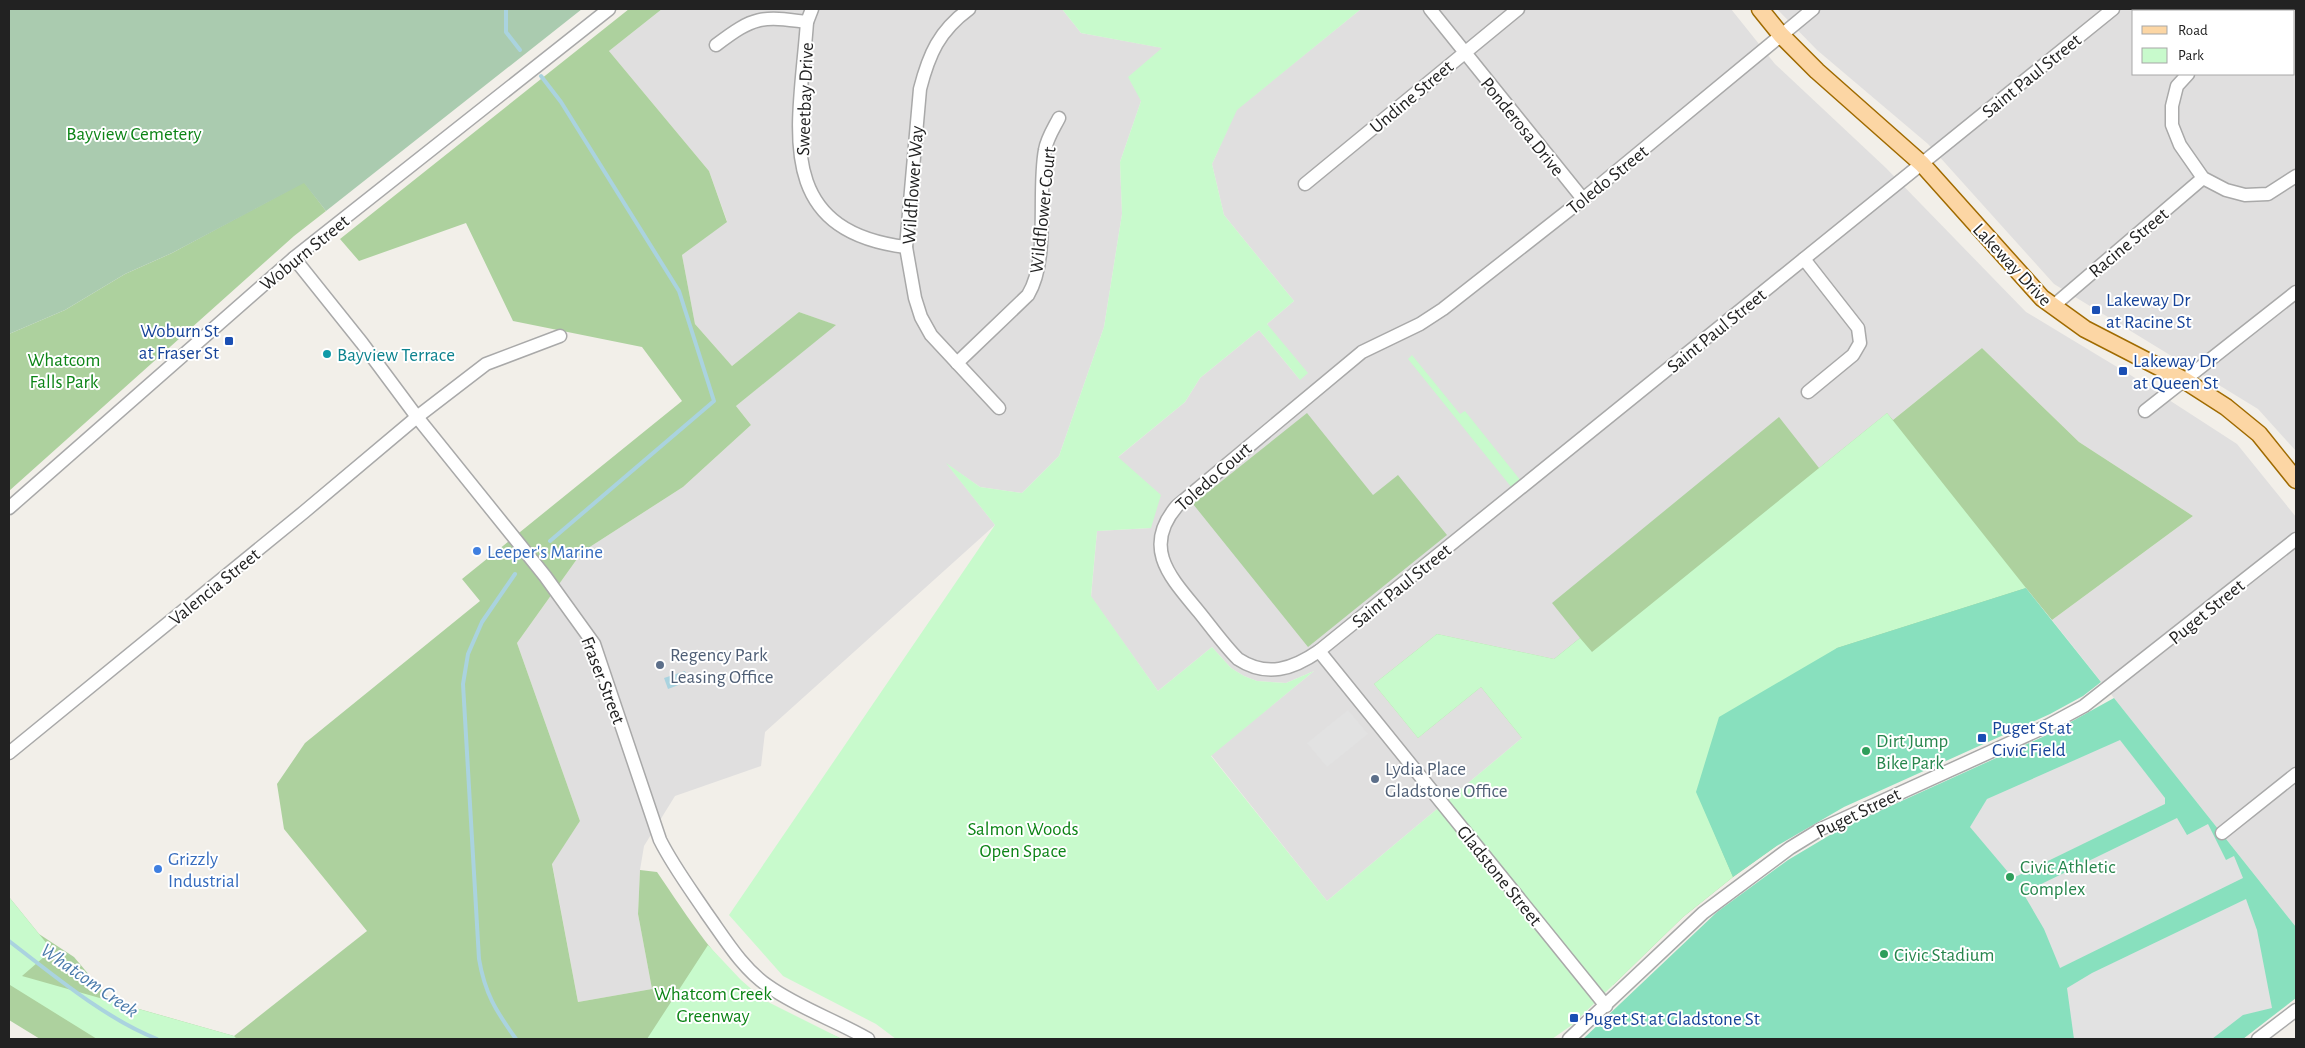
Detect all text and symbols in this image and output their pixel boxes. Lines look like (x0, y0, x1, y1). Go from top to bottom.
legend (2132, 10, 2295, 75)
text: Road (2178, 23, 2208, 38)
street label: Saint Paul Street (1979, 31, 2085, 122)
street label: Sweetbay Drive (794, 42, 817, 156)
text: Park (2178, 48, 2204, 63)
street label: Undine Street (1367, 57, 1457, 137)
street label: Ponderosa Drive (1477, 74, 1567, 180)
park label: Bayview Cemetery (66, 125, 202, 144)
street label: Wildflower Way (900, 125, 927, 245)
street label: Toledo Street (1564, 142, 1652, 218)
street label: Wildflower Court (1027, 146, 1060, 274)
street label: Racine Street (2086, 205, 2172, 282)
street label: Woburn Street (257, 212, 353, 295)
street label: Lakeway Drive (1969, 220, 2055, 310)
street label: Saint Paul Street (1664, 286, 1770, 377)
place label: Lakeway Dr at Racine St (2106, 291, 2192, 332)
marker: Lakeway Dr at Racine St (2090, 304, 2102, 316)
place label: Woburn St at Fraser St (139, 322, 219, 363)
marker: Woburn St at Fraser St (223, 335, 235, 347)
place label: Bayview Terrace (337, 346, 455, 365)
marker: Bayview Terrace (321, 348, 333, 360)
park label: Whatcom Falls Park (28, 351, 100, 392)
place label: Lakeway Dr at Queen St (2133, 352, 2218, 393)
marker: Lakeway Dr at Queen St (2117, 365, 2129, 377)
street label: Toledo Court (1172, 439, 1256, 515)
street label: Saint Paul Street (1349, 541, 1455, 632)
place label: Leeper's Marine (487, 543, 603, 562)
street label: Valencia Street (166, 545, 264, 629)
marker: Leeper's Marine (471, 545, 483, 557)
street label: Puget Street (2166, 576, 2248, 648)
street label: Fraser Street (577, 634, 628, 727)
place label: Regency Park Leasing Office (670, 646, 773, 687)
marker: Regency Park Leasing Office (654, 659, 666, 671)
place label: Puget St at Civic Field (1992, 719, 2072, 760)
place label: Dirt Jump Bike Park (1876, 732, 1948, 773)
marker: Puget St at Civic Field (1976, 732, 1988, 744)
marker: Dirt Jump Bike Park (1860, 745, 1872, 757)
place label: Lydia Place Gladstone Office (1385, 760, 1508, 801)
marker: Lydia Place Gladstone Office (1369, 773, 1381, 785)
street label: Puget Street (1813, 785, 1904, 842)
park label: Salmon Woods Open Space (968, 820, 1079, 861)
street label: Gladstone Street (1453, 822, 1545, 930)
place label: Grizzly Industrial (168, 850, 240, 891)
place label: Civic Athletic Complex (2020, 858, 2116, 899)
marker: Grizzly Industrial (152, 863, 164, 875)
marker: Civic Athletic Complex (2004, 871, 2016, 883)
water label: Whatcom Creek (37, 940, 142, 1022)
place label: Civic Stadium (1894, 946, 1994, 965)
marker: Civic Stadium (1878, 948, 1890, 960)
park label: Whatcom Creek Greenway (654, 985, 772, 1026)
place label: Puget St at Gladstone St (1584, 1010, 1760, 1029)
marker: Puget St at Gladstone St (1568, 1012, 1580, 1024)

